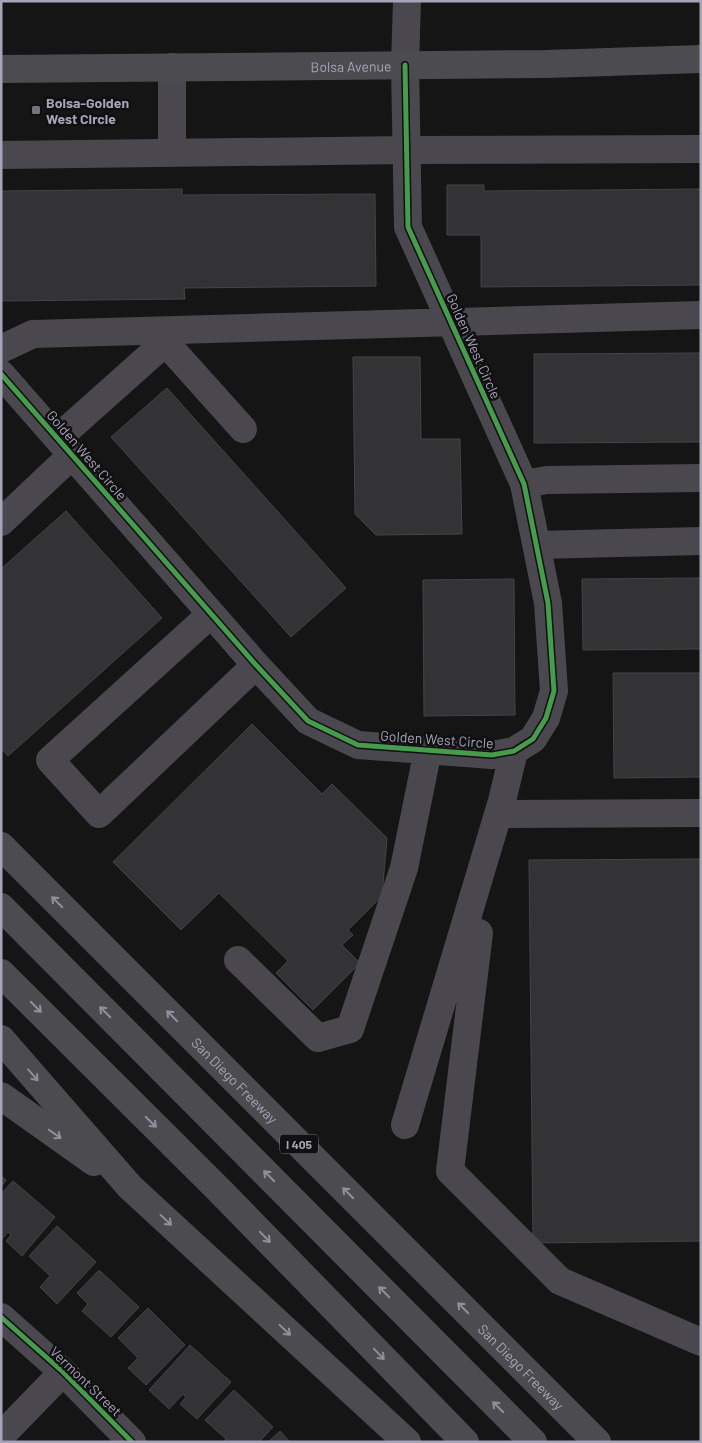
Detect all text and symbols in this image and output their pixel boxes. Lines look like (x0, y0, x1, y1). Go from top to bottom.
street label: Bolsa Avenue (310, 57, 392, 75)
place label: Bolsa-Golden West Circle (46, 94, 129, 127)
marker: Bolsa-Golden West Circle (30, 104, 42, 116)
street label: Golden West Circle (443, 291, 505, 401)
street label: Golden West Circle (43, 407, 131, 503)
street label: Golden West Circle (380, 727, 494, 751)
one-way arrow (51, 895, 63, 908)
one-way arrow (30, 1001, 42, 1013)
one-way arrow (99, 1006, 111, 1018)
one-way arrow (166, 1010, 178, 1023)
street label: San Diego Freeway (189, 1034, 282, 1127)
one-way arrow (27, 1069, 39, 1082)
one-way arrow (145, 1116, 157, 1128)
one-way arrow (48, 1129, 62, 1139)
road number: I 405 (280, 1134, 318, 1154)
one-way arrow (264, 1171, 276, 1183)
one-way arrow (342, 1187, 355, 1199)
one-way arrow (159, 1214, 172, 1226)
one-way arrow (259, 1231, 271, 1244)
one-way arrow (378, 1286, 390, 1298)
one-way arrow (457, 1302, 470, 1314)
street label: San Diego Freeway (475, 1320, 568, 1413)
one-way arrow (279, 1324, 292, 1336)
street label: Vermont Street (47, 1343, 125, 1419)
one-way arrow (373, 1347, 385, 1360)
one-way arrow (492, 1401, 505, 1413)

